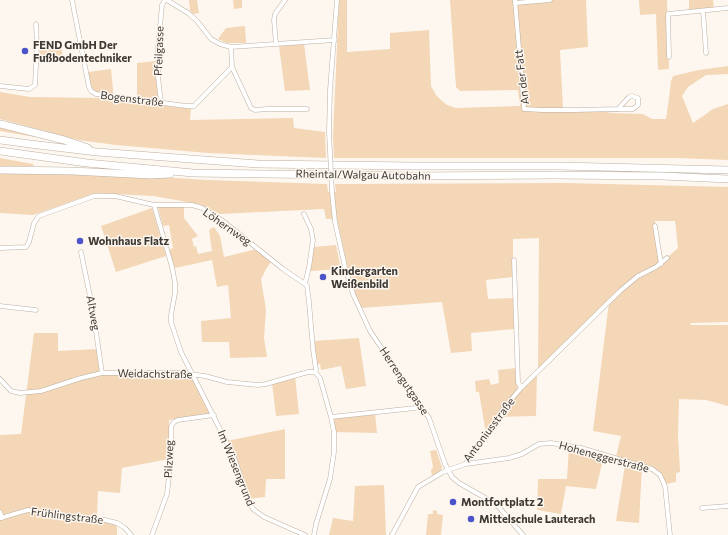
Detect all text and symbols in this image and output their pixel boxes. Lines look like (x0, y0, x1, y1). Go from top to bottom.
street label: Pfeilgasse (152, 26, 166, 76)
place label: FEND GmbH Der Fußbodentechniker (33, 38, 132, 64)
marker: FEND GmbH Der Fußbodentechniker (20, 46, 30, 56)
street label: An der Fatt (512, 49, 532, 105)
street label: Bogenstraße (100, 89, 164, 109)
street label: Rheintal/Walgau Autobahn (295, 167, 431, 183)
street label: Löhernweg (200, 206, 254, 248)
place label: Wohnhaus Flatz (88, 234, 169, 248)
marker: Wohnhaus Flatz (75, 236, 85, 246)
place label: Kindergarten Weißenbild (331, 264, 398, 290)
marker: Kindergarten Weißenbild (318, 272, 328, 282)
street label: Altweg (83, 294, 103, 332)
street label: Herrengutgasse (376, 345, 432, 417)
street label: Weidachstraße (117, 367, 193, 381)
street label: Antoniusstraße (461, 395, 517, 465)
street label: Im Wiesengrund (215, 428, 257, 508)
street label: Hoheneggerstraße (557, 439, 651, 475)
street label: Pilzweg (162, 440, 176, 478)
place label: Montfortplatz 2 (461, 495, 543, 509)
marker: Montfortplatz 2 (448, 497, 458, 507)
street label: Frühlingstraße (30, 505, 104, 527)
place label: Mittelschule Lauterach (479, 512, 595, 526)
marker: Mittelschule Lauterach (466, 514, 476, 524)

